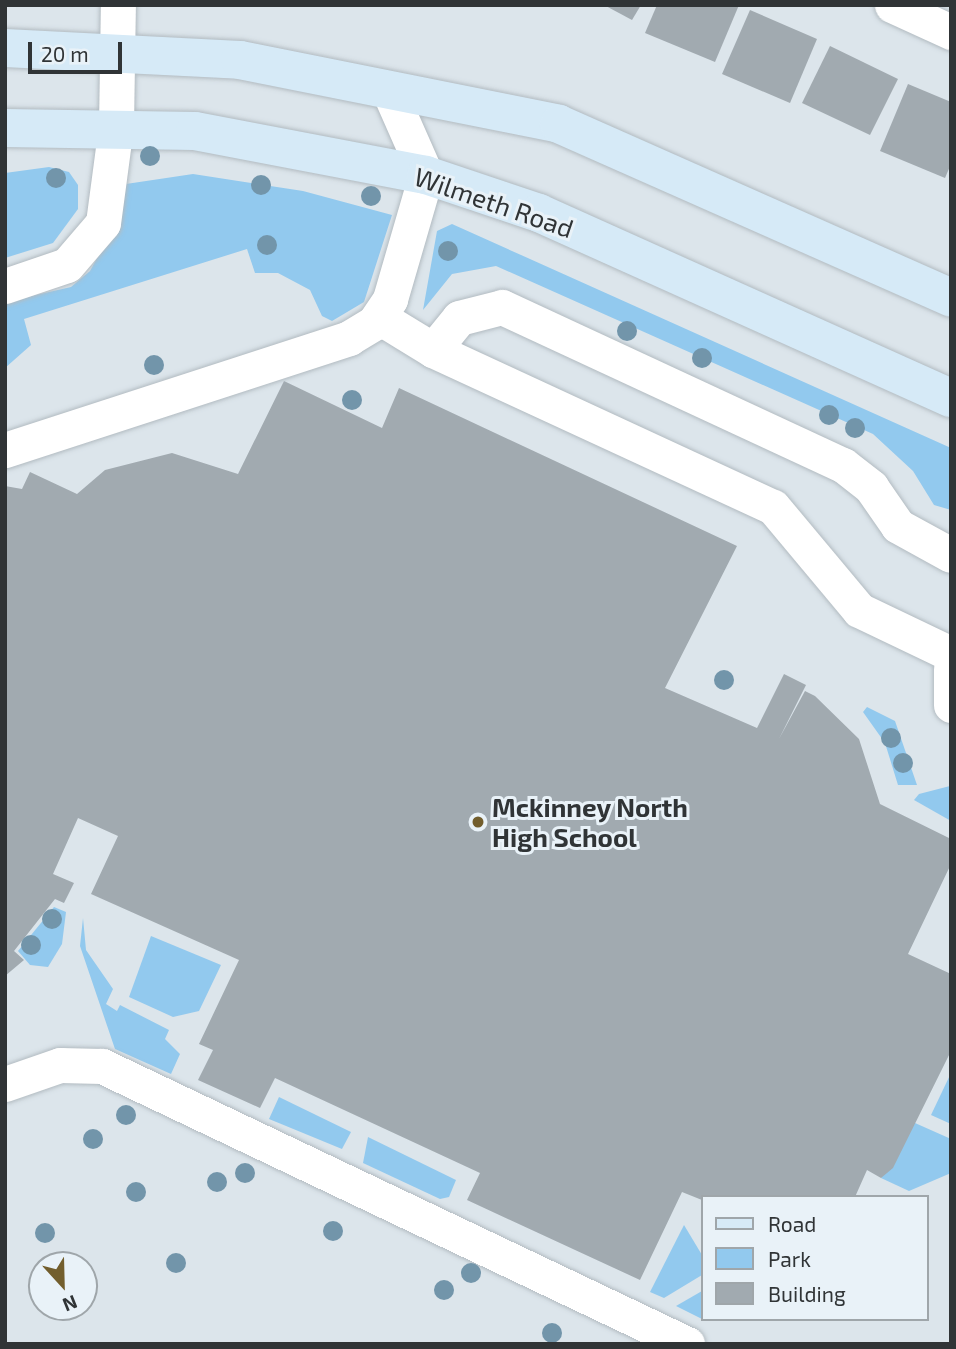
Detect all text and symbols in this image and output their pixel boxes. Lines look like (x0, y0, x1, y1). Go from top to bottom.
scale bar (32, 28, 126, 72)
text: 20 m (41, 41, 89, 66)
street label: Wilmeth Road (410, 160, 578, 244)
place label: Mckinney North High School (492, 791, 688, 852)
marker: Mckinney North High School (470, 814, 486, 830)
legend (701, 1195, 928, 1321)
text: Road (768, 1211, 816, 1236)
text: Park (768, 1246, 811, 1271)
north arrow (28, 1251, 98, 1321)
text: Building (768, 1281, 846, 1306)
text: N (60, 1291, 81, 1317)

